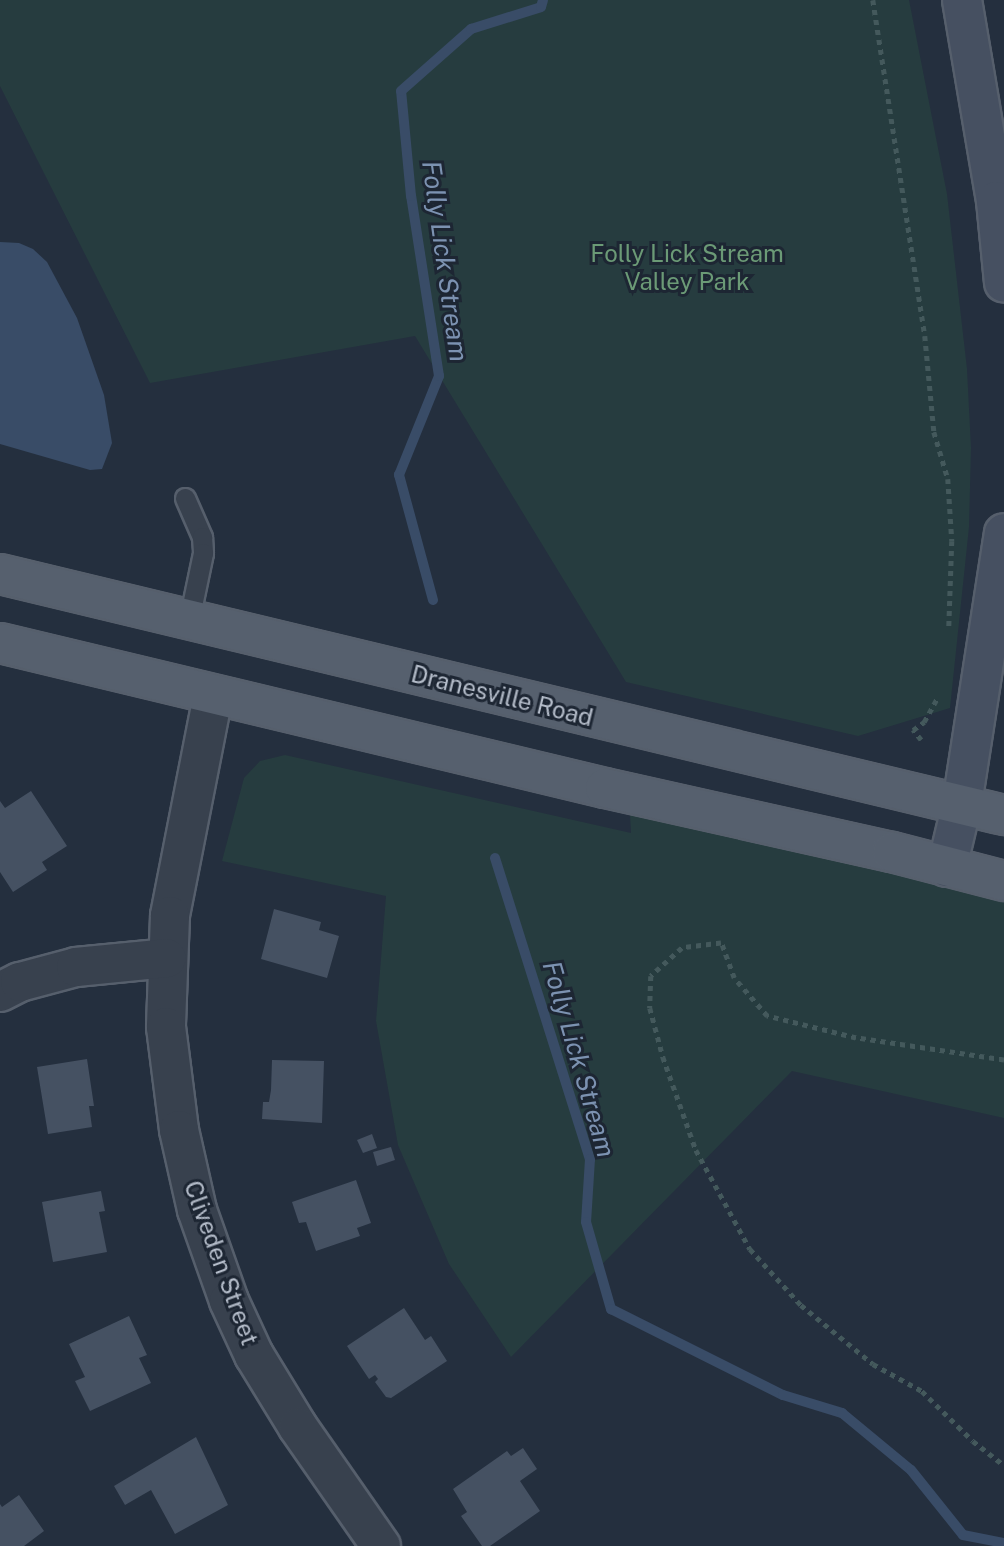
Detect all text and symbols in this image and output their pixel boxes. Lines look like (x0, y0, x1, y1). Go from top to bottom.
water label: Folly Lick Stream (415, 158, 475, 364)
park label: Folly Lick Stream Valley Park (590, 240, 784, 296)
street label: Dranesville Road (408, 659, 596, 733)
water label: Folly Lick Stream (536, 957, 622, 1161)
street label: Cliveden Street (178, 1177, 264, 1349)

